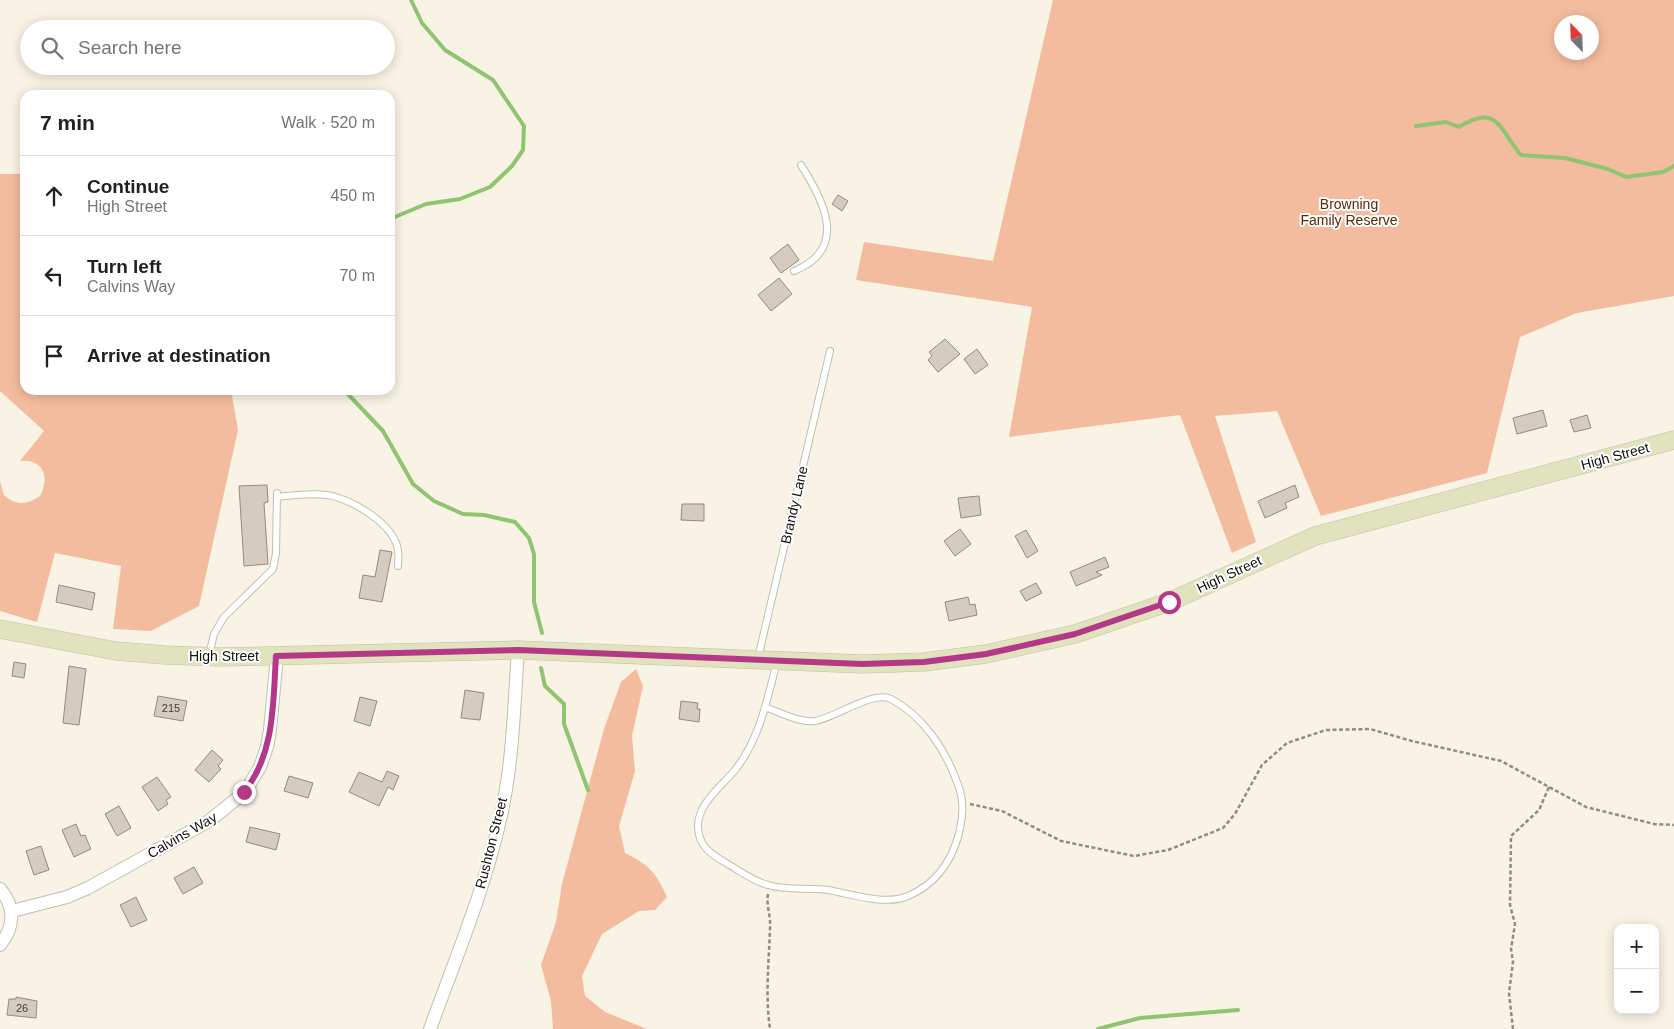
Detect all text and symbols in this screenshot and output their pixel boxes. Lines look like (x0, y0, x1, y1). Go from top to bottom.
north arrow (1554, 15, 1599, 60)
search box (20, 20, 395, 75)
icon: search (38, 34, 66, 62)
text: Search here (78, 37, 182, 58)
text: 7 min (40, 111, 95, 134)
text: Walk · 520 m (281, 114, 375, 131)
text: Continue (87, 176, 169, 197)
icon: ahead (40, 182, 68, 210)
text: 450 m (331, 187, 375, 204)
park label: Browning Family Reserve (1300, 196, 1398, 228)
text: High Street (87, 198, 167, 215)
text: Turn left (87, 256, 162, 277)
icon: left (40, 262, 68, 290)
text: 70 m (339, 267, 375, 284)
text: Calvins Way (87, 278, 175, 295)
icon: arrive (40, 342, 68, 370)
text: Arrive at destination (87, 345, 271, 366)
street label: High Street (1579, 439, 1651, 473)
street label: Brandy Lane (777, 464, 811, 545)
street label: High Street (1194, 552, 1264, 596)
route start (1158, 591, 1181, 614)
street label: High Street (189, 648, 259, 664)
house number: 215 (162, 702, 180, 714)
route end (233, 781, 256, 804)
street label: Rushton Street (472, 796, 510, 890)
street label: Calvins Way (145, 809, 219, 861)
map controls (1614, 924, 1659, 1014)
button: + (1614, 924, 1659, 969)
button: − (1614, 969, 1659, 1014)
house number: 26 (16, 1002, 28, 1014)

